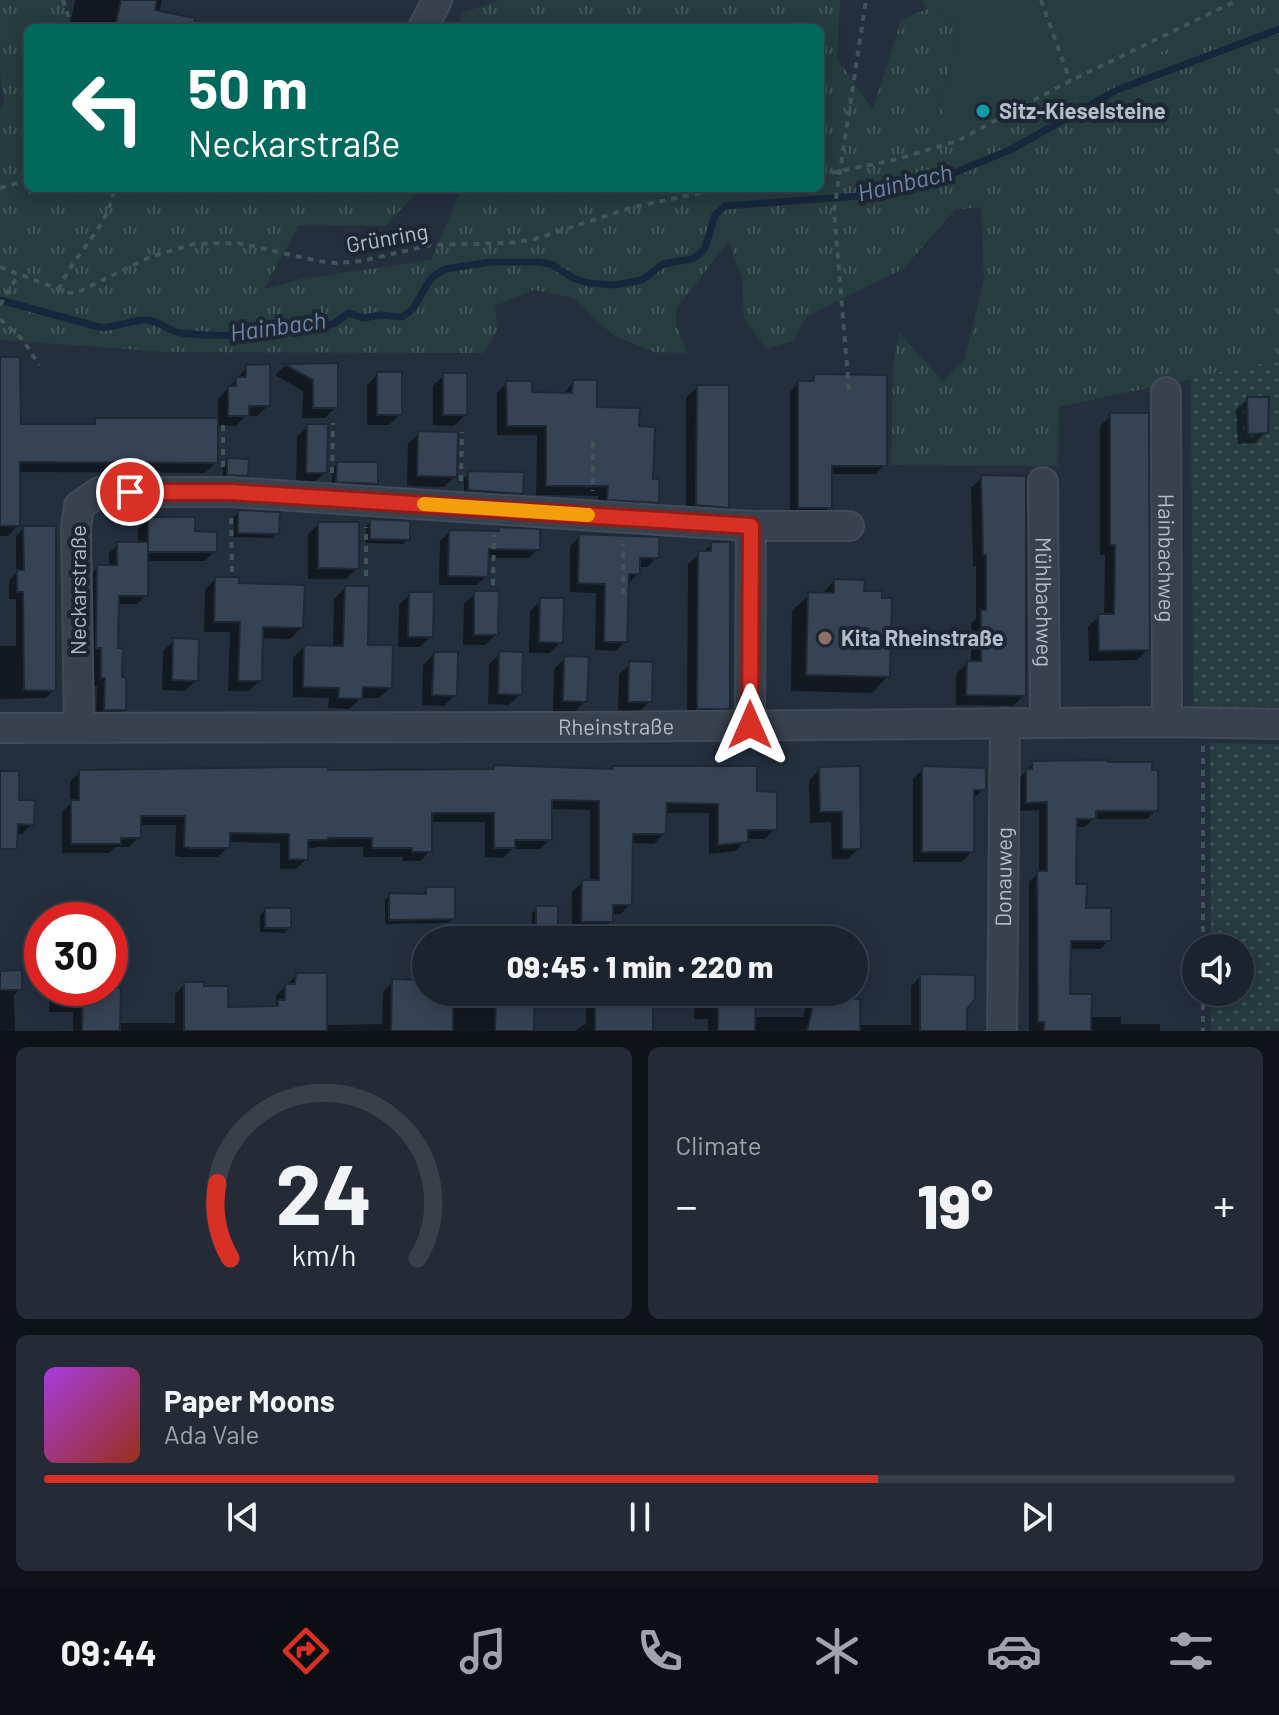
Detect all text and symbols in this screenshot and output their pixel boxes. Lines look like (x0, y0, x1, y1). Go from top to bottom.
text: 50 m (188, 53, 308, 120)
icon: left (56, 56, 160, 160)
place label: Sitz-Kieselsteine (999, 97, 1166, 123)
marker: Sitz-Kieselsteine (974, 102, 992, 120)
text: Neckarstraße (188, 121, 400, 164)
water label: Hainbach (854, 157, 955, 207)
street label: Grünring (344, 217, 430, 257)
water label: Hainbach (228, 304, 328, 347)
pin (96, 458, 164, 526)
icon: arrive (108, 470, 152, 514)
street label: Hainbachweg (1154, 494, 1181, 622)
street label: Neckarstraße (64, 525, 90, 655)
street label: Mühlbachweg (1031, 537, 1059, 667)
place label: Kita Rheinstraße (841, 624, 1004, 650)
marker: Kita Rheinstraße (816, 629, 834, 647)
position arrow (708, 683, 792, 767)
street label: Rheinstraße (558, 712, 674, 739)
street label: Donauweg (989, 827, 1016, 927)
speed limit sign: 30 (24, 902, 128, 1006)
map controls (1182, 934, 1254, 1006)
button: sound (1182, 934, 1254, 1006)
text: 09:45 · 1 min · 220 m (507, 948, 773, 984)
text: Climate (676, 1129, 762, 1160)
text: 24 (275, 1142, 372, 1242)
text: 19° (917, 1169, 993, 1241)
text: − (676, 1178, 698, 1231)
text: + (1213, 1178, 1235, 1231)
text: km/h (291, 1237, 356, 1272)
text: Paper Moons (164, 1382, 335, 1418)
text: Ada Vale (164, 1418, 259, 1449)
icon: previous (221, 1495, 265, 1539)
icon: pause (618, 1495, 662, 1539)
icon: next (1015, 1495, 1059, 1539)
icon: directions (278, 1623, 334, 1679)
icon: music (455, 1623, 511, 1679)
icon: phone (632, 1623, 688, 1679)
icon: climate (809, 1623, 865, 1679)
icon: car (986, 1623, 1042, 1679)
icon: filters (1163, 1623, 1219, 1679)
text: 09:44 (60, 1630, 157, 1673)

